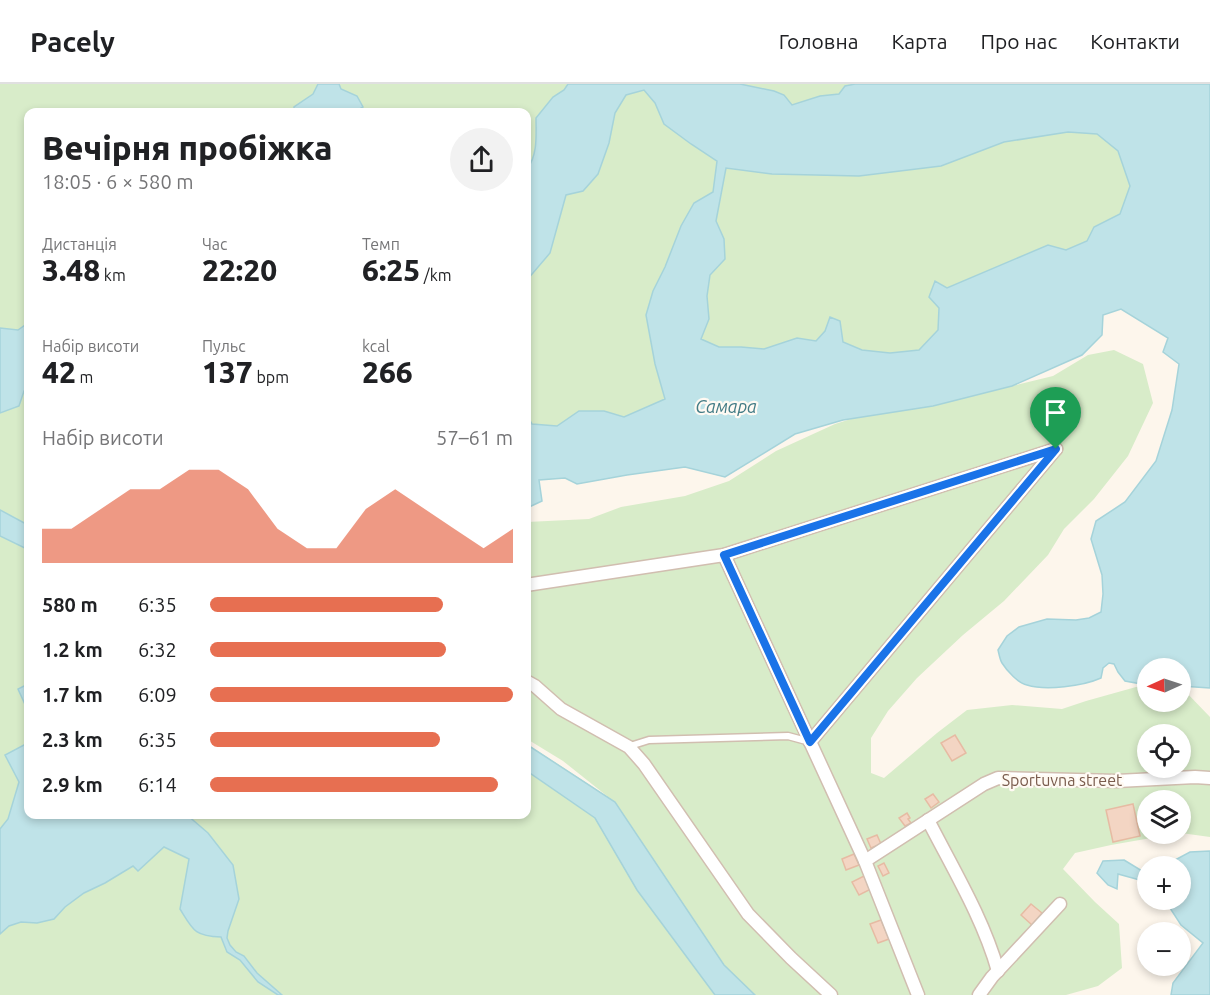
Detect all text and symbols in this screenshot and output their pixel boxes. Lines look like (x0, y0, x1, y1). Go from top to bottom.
text: Pacely (30, 26, 115, 57)
text: Головна (779, 29, 859, 53)
text: Карта (892, 29, 947, 53)
text: Про нас (980, 29, 1057, 53)
text: Контакти (1090, 29, 1180, 53)
button: share (450, 128, 513, 191)
text: Вечірня пробіжка (42, 129, 333, 166)
text: 18:05 · 6 × 580 m (42, 170, 194, 193)
text: Дистанція (42, 235, 117, 253)
text: Час (202, 235, 228, 253)
text: Темп (362, 235, 400, 253)
text: 3.48 (42, 253, 100, 287)
text: 22:20 (202, 253, 277, 287)
text: 6:25 (362, 253, 420, 287)
text: km (100, 266, 126, 284)
text: /km (420, 266, 452, 284)
text: Набір висоти (42, 337, 139, 355)
text: Пульс (202, 337, 246, 355)
text: kcal (362, 337, 390, 355)
text: 42 (42, 355, 76, 389)
text: 137 (202, 355, 253, 389)
text: 266 (362, 355, 413, 389)
text: m (76, 368, 93, 386)
text: bpm (253, 368, 289, 386)
pin (1030, 387, 1081, 449)
water label: Самара (695, 396, 757, 416)
icon: arrive (1039, 396, 1072, 429)
text: Набір висоти (42, 426, 164, 449)
text: 57–61 m (436, 426, 513, 449)
text: 580 m (42, 593, 98, 616)
text: 6:35 (138, 593, 177, 616)
text: 1.2 km (42, 638, 103, 661)
text: 6:32 (138, 638, 177, 661)
north arrow (1137, 658, 1191, 712)
map controls (1137, 658, 1191, 976)
text: 1.7 km (42, 683, 103, 706)
text: 6:09 (138, 683, 177, 706)
button: locate (1137, 724, 1191, 778)
text: 2.3 km (42, 728, 103, 751)
text: 6:35 (138, 728, 177, 751)
street label: Sportuvna street (1002, 771, 1123, 789)
text: 2.9 km (42, 773, 103, 796)
text: 6:14 (138, 773, 177, 796)
button: layers (1137, 790, 1191, 844)
button: + (1137, 856, 1191, 910)
button: − (1137, 922, 1191, 976)

